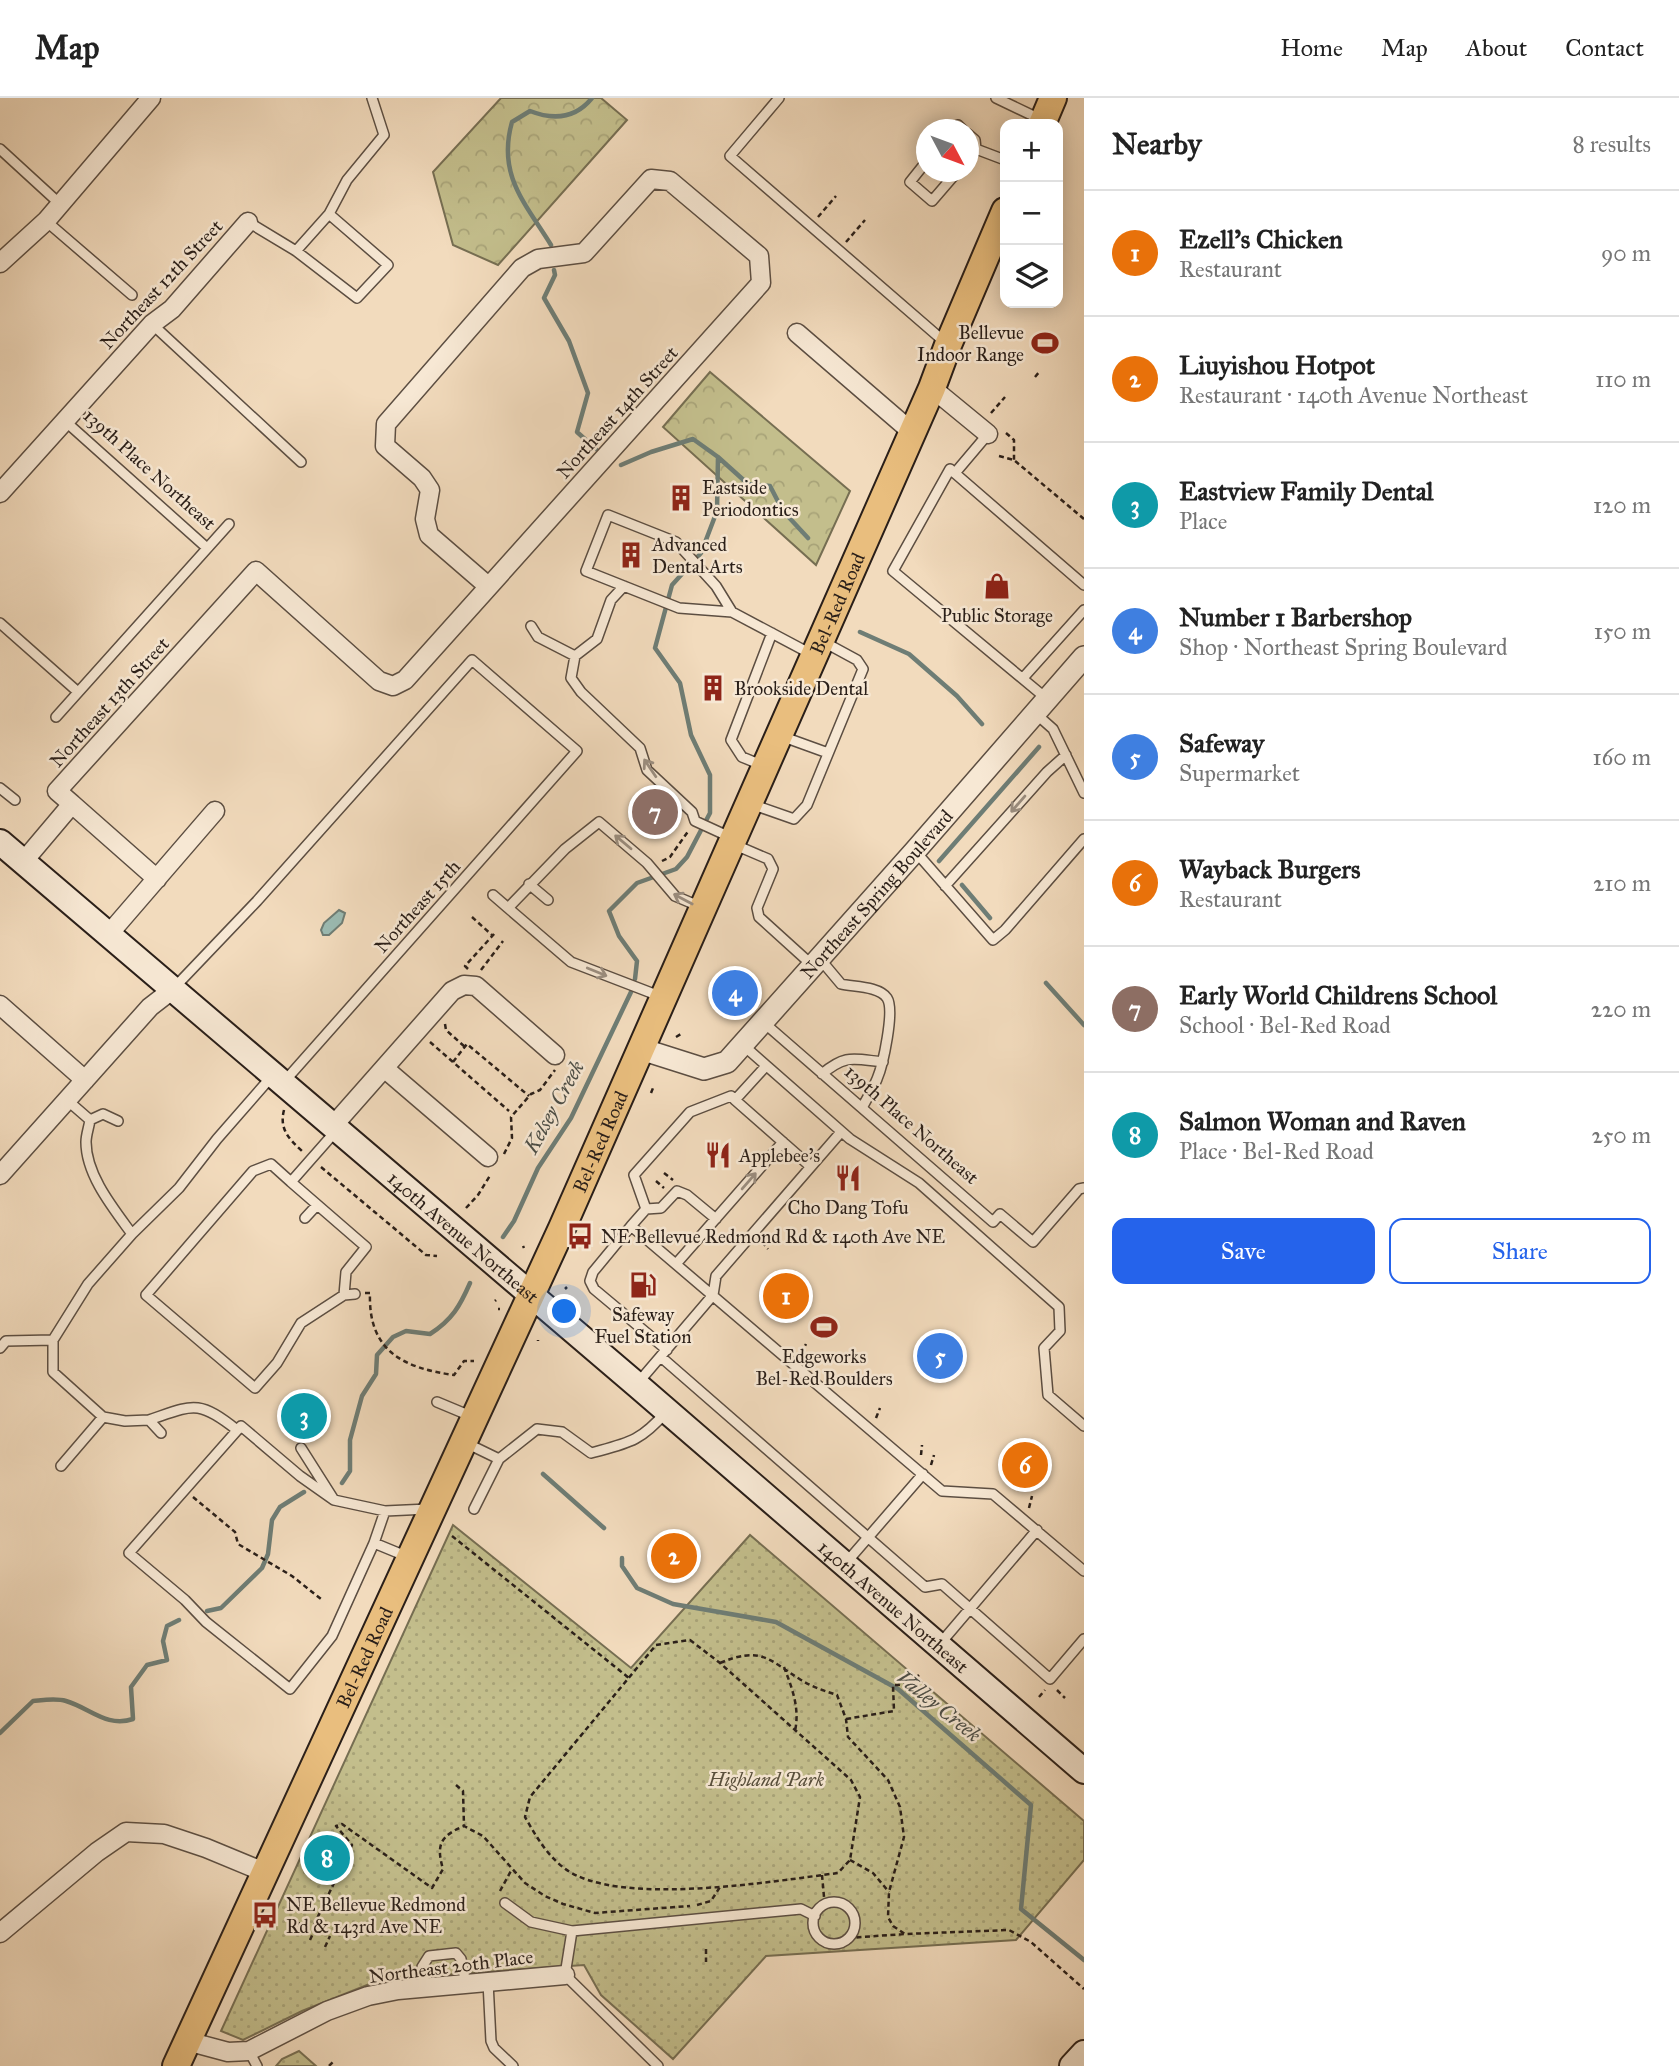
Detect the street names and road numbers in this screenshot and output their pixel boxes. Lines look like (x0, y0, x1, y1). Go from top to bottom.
street label: Northeast 12th Street (95, 215, 228, 354)
street label: Northeast 14th Street (552, 341, 683, 483)
street label: 139th Place Northeast (79, 404, 221, 535)
street label: Bel-Red Road (805, 549, 870, 658)
street label: Northeast 13th Street (45, 632, 174, 772)
street label: Northeast Spring Boulevard (796, 805, 958, 984)
street label: Northeast 15th (370, 855, 465, 957)
street label: 139th Place Northeast (840, 1060, 984, 1189)
street label: Bel-Red Road (568, 1087, 633, 1196)
street label: 140th Avenue Northeast (383, 1167, 544, 1308)
street label: 140th Avenue Northeast (813, 1536, 973, 1678)
street label: Bel-Red Road (332, 1603, 398, 1712)
street label: Northeast 20th Place (368, 1945, 535, 1988)

